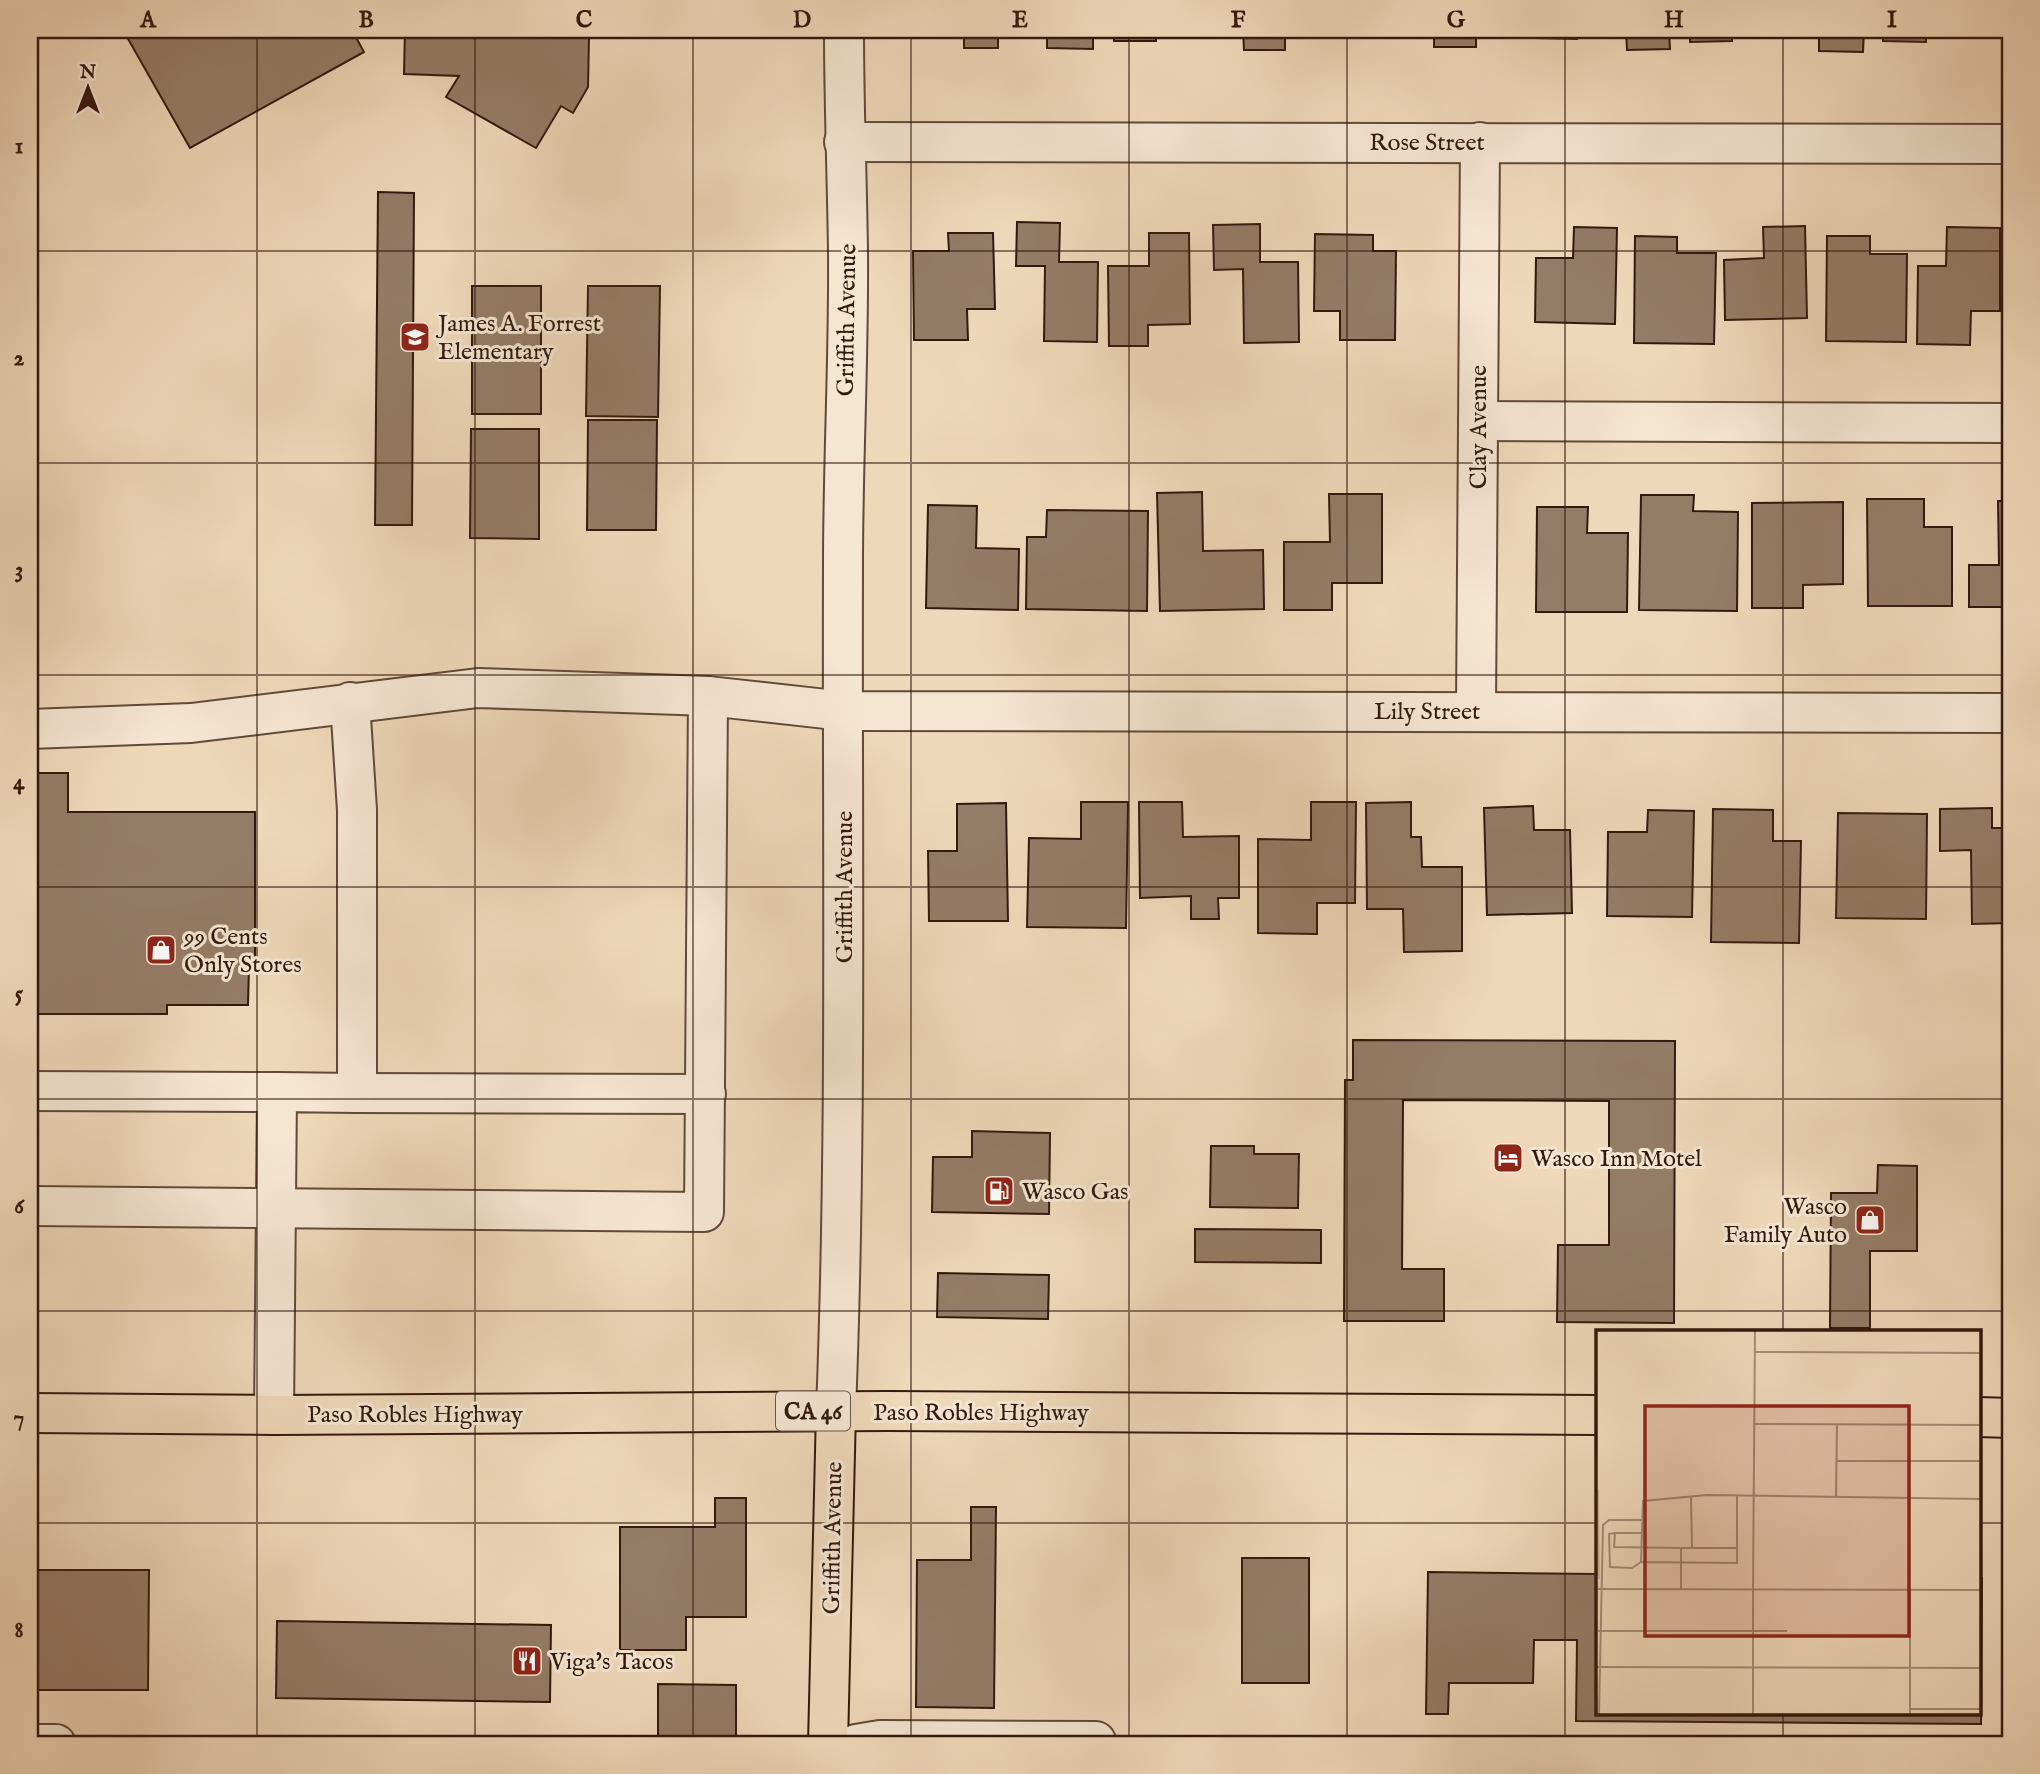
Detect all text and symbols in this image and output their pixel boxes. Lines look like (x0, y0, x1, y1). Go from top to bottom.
text: A (139, 6, 157, 35)
text: B (358, 6, 374, 35)
text: C (576, 6, 593, 35)
text: D (793, 6, 811, 35)
text: E (1012, 6, 1028, 35)
text: F (1231, 6, 1246, 35)
text: G (1447, 6, 1466, 35)
text: H (1664, 6, 1684, 35)
text: I (1887, 6, 1897, 35)
north arrow (52, 52, 122, 122)
text: N (79, 61, 97, 85)
street label: Rose Street (1369, 128, 1485, 159)
text: 1 (15, 132, 23, 161)
street label: Griffith Avenue (831, 243, 864, 397)
place label: James A. Forrest Elementary (435, 309, 601, 368)
school or university icon: James A. Forrest Elementary (398, 320, 432, 354)
text: 2 (14, 344, 25, 373)
street label: Clay Avenue (1464, 365, 1495, 489)
text: 3 (15, 556, 23, 585)
street label: Lily Street (1374, 697, 1480, 728)
text: 4 (13, 768, 25, 797)
street label: Griffith Avenue (830, 811, 861, 963)
place label: 99 Cents Only Stores (183, 922, 302, 981)
shop icon: 99 Cents Only Stores (144, 933, 178, 967)
text: 5 (15, 980, 24, 1009)
hotel icon: Wasco Inn Motel (1491, 1141, 1525, 1175)
place label: Wasco Inn Motel (1531, 1144, 1702, 1175)
fuel station icon: Wasco Gas (982, 1174, 1016, 1208)
place label: Wasco Gas (1022, 1177, 1129, 1208)
text: 6 (14, 1192, 25, 1221)
place label: Wasco Family Auto (1724, 1192, 1847, 1251)
shop icon: Wasco Family Auto (1853, 1203, 1887, 1237)
inset map (1596, 1330, 1980, 1714)
road number: CA 46 (776, 1392, 850, 1430)
street label: Paso Robles Highway (873, 1398, 1089, 1429)
street label: Paso Robles Highway (307, 1400, 523, 1431)
text: 7 (14, 1404, 24, 1433)
street label: Griffith Avenue (817, 1461, 850, 1615)
text: 8 (14, 1616, 24, 1645)
restaurant icon: Viga's Tacos (510, 1644, 544, 1678)
place label: Viga's Tacos (549, 1647, 673, 1678)

